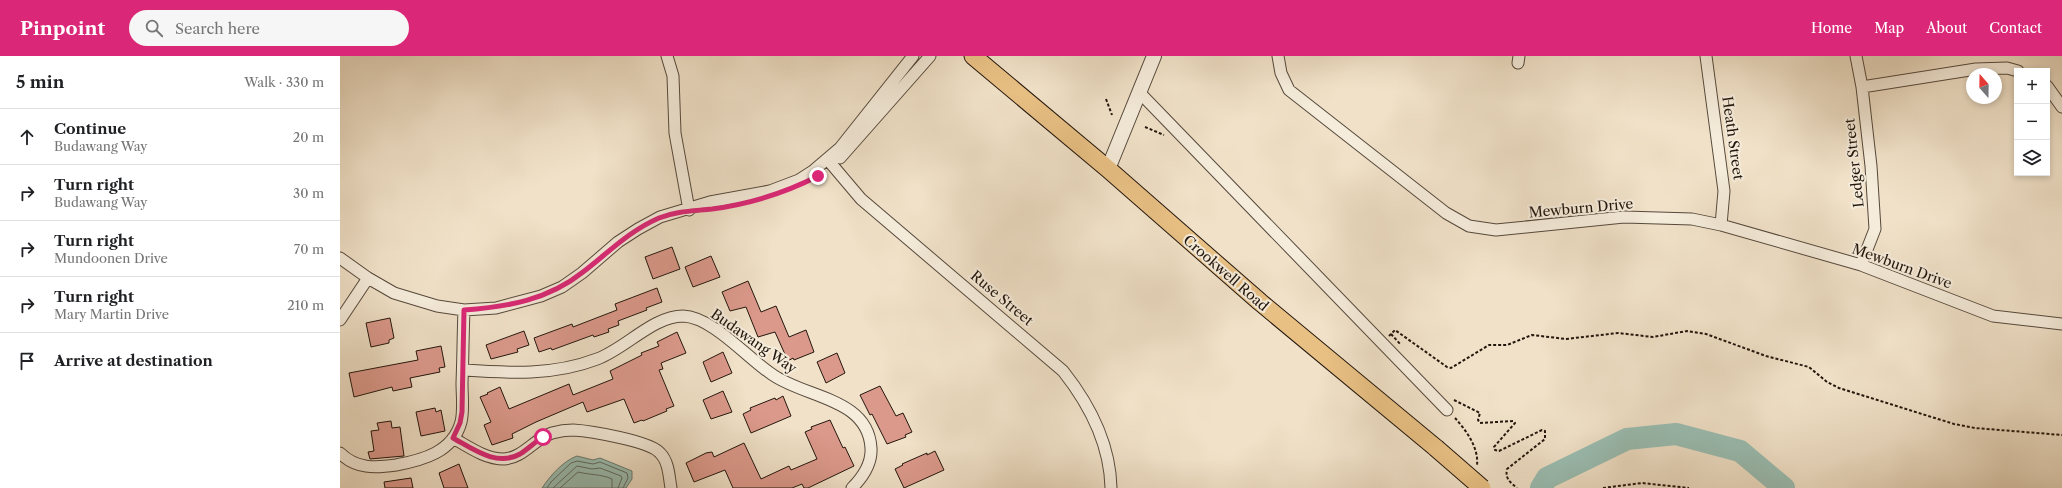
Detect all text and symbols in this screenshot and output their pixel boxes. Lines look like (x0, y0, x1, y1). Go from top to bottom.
search box (129, 10, 409, 46)
text: Pinpoint (20, 17, 105, 40)
icon: search (143, 17, 165, 39)
text: Search here (175, 19, 260, 38)
text: Home (1811, 19, 1852, 37)
text: Map (1874, 19, 1904, 37)
text: About (1926, 19, 1967, 37)
text: Contact (1989, 19, 2042, 37)
north arrow (1966, 68, 2002, 104)
map controls (2014, 68, 2050, 176)
button: + (2014, 68, 2050, 104)
text: 5 min (16, 72, 64, 92)
text: Walk · 330 m (244, 74, 324, 90)
street label: Heath Street (1718, 95, 1748, 181)
button: − (2014, 104, 2050, 140)
street label: Ledger Street (1840, 117, 1868, 209)
text: Continue (54, 119, 126, 138)
icon: ahead (16, 126, 38, 148)
text: 20 m (293, 129, 324, 145)
text: Budawang Way (54, 138, 148, 154)
button: layers (2014, 140, 2050, 176)
route end (809, 167, 827, 185)
text: Turn right (54, 175, 134, 194)
icon: right (16, 182, 38, 204)
text: 30 m (293, 185, 324, 201)
text: Budawang Way (54, 194, 148, 210)
street label: Mewburn Drive (1528, 194, 1634, 222)
text: Turn right (54, 231, 134, 250)
street label: Crookwell Road (1180, 231, 1273, 315)
icon: right (16, 238, 38, 260)
street label: Mewburn Drive (1850, 240, 1954, 292)
text: 70 m (294, 241, 324, 257)
text: Mundoonen Drive (54, 250, 168, 266)
street label: Ruse Street (967, 267, 1037, 329)
text: Turn right (54, 287, 134, 306)
icon: right (16, 294, 38, 316)
text: 210 m (287, 297, 324, 313)
street label: Budawang Way (708, 305, 801, 377)
text: Mary Martin Drive (54, 306, 169, 322)
icon: arrive (16, 350, 38, 372)
text: Arrive at destination (54, 351, 213, 370)
route start (534, 428, 552, 446)

